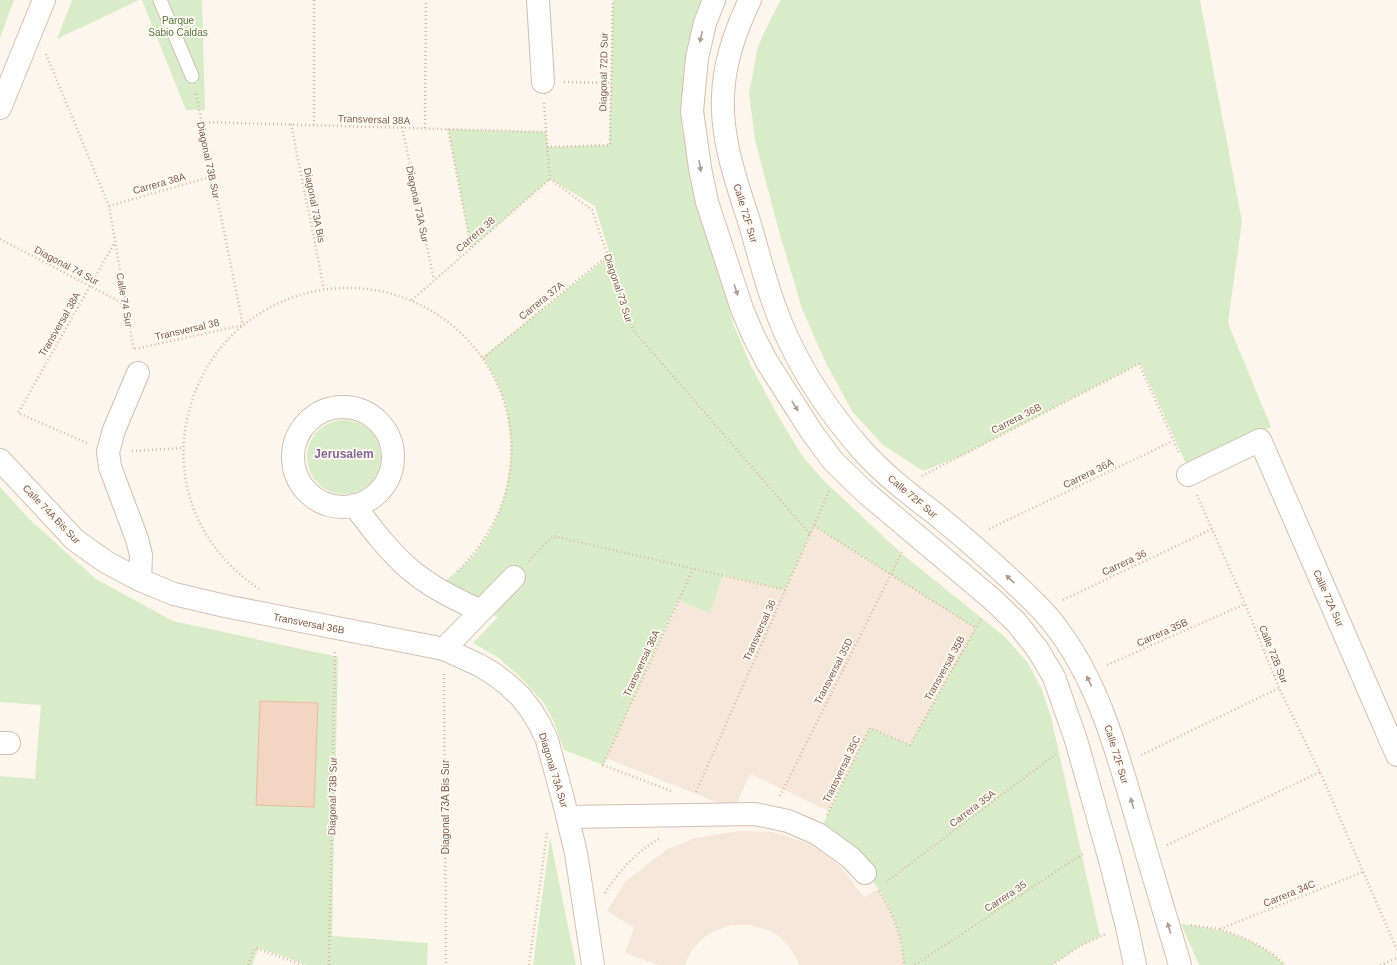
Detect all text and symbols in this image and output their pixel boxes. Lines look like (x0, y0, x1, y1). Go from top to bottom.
park label: Parque Sabio Caldas (148, 15, 208, 38)
one-way arrow (698, 31, 704, 43)
street label: Diagonal 72D Sur (597, 32, 610, 112)
street label: Transversal 38A (338, 113, 411, 126)
street label: Diagonal 73B Sur (195, 121, 222, 200)
one-way arrow (697, 160, 703, 172)
street label: Diagonal 73A Sur (404, 165, 431, 244)
street label: Diagonal 73A Bis (302, 167, 327, 244)
street label: Carrera 38A (131, 171, 187, 196)
street label: Calle 72F Sur (731, 182, 760, 245)
street label: Carrera 38 (454, 214, 497, 254)
street label: Diagonal 74 Sur (33, 244, 102, 287)
street label: Diagonal 73 Sur (602, 252, 635, 325)
street label: Calle 74 Sur (114, 272, 135, 329)
street label: Carrera 37A (517, 279, 566, 322)
one-way arrow (733, 285, 739, 297)
street label: Transversal 38A (37, 290, 82, 358)
street label: Transversal 38 (154, 317, 221, 342)
one-way arrow (791, 400, 799, 411)
street label: Carrera 36B (989, 401, 1043, 436)
district label: Jerusalem (314, 447, 374, 461)
street label: Carrera 36A (1061, 456, 1115, 490)
street label: Calle 72F Sur (886, 473, 940, 521)
street label: Calle 74A Bis Sur (21, 483, 83, 547)
street label: Carrera 36 (1100, 547, 1149, 578)
street label: Calle 72A Sur (1311, 568, 1346, 629)
one-way arrow (1005, 575, 1014, 584)
street label: Transversal 36 (741, 598, 778, 662)
street label: Transversal 36B (272, 611, 346, 636)
street label: Carrera 35B (1135, 616, 1190, 649)
street label: Calle 72B Sur (1257, 624, 1290, 685)
street label: Transversal 36A (621, 628, 662, 698)
street label: Transversal 35B (922, 634, 967, 703)
street label: Transversal 35D (812, 636, 855, 706)
one-way arrow (1086, 675, 1092, 686)
street label: Calle 72F Sur (1102, 723, 1131, 786)
street label: Diagonal 73A Sur (537, 731, 570, 810)
street label: Transversal 35C (821, 734, 862, 804)
street label: Diagonal 73B Sur (326, 756, 339, 835)
street label: Diagonal 73A Bis Sur (440, 759, 451, 854)
street label: Carrera 35A (947, 787, 998, 829)
one-way arrow (1129, 797, 1135, 809)
street label: Carrera 34C (1262, 878, 1317, 909)
street label: Carrera 35 (982, 879, 1029, 914)
one-way arrow (1166, 921, 1172, 933)

